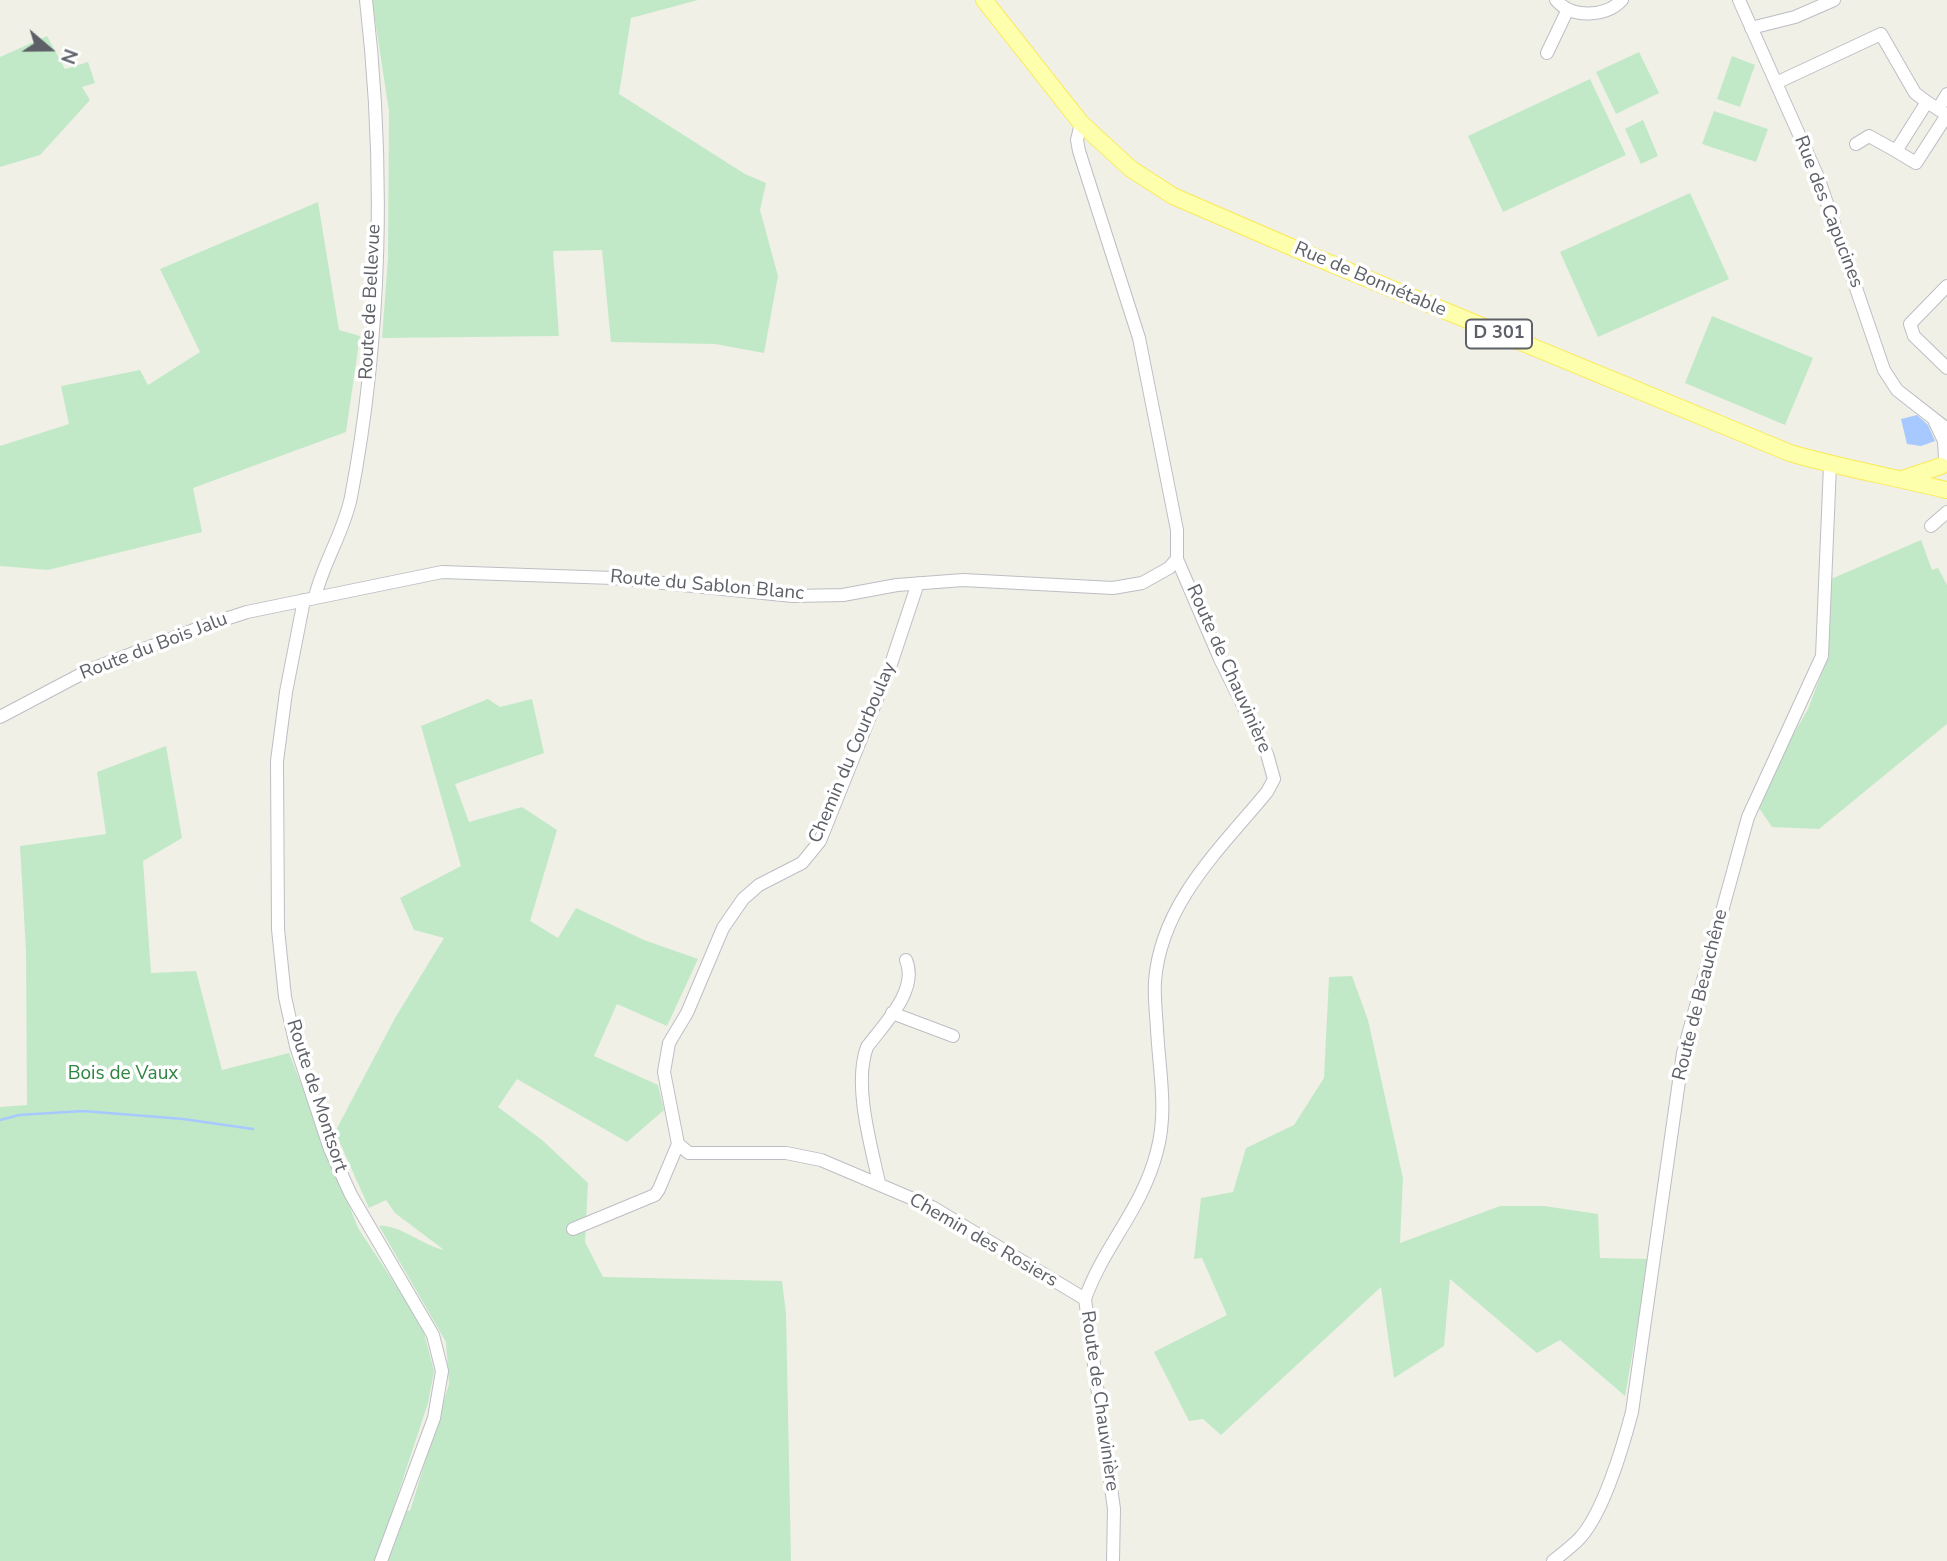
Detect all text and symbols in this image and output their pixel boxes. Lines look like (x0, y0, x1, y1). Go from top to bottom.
north arrow (14, 14, 84, 84)
text: N (54, 45, 83, 67)
street label: Rue des Capucines (1788, 133, 1868, 291)
street label: Route de Bellevue (356, 224, 386, 380)
street label: Rue de Bonnétable (1291, 238, 1449, 322)
road number: D 301 (1466, 320, 1532, 348)
street label: Route du Sablon Blanc (609, 566, 805, 606)
street label: Route de Chauvinière (1181, 581, 1275, 757)
street label: Route du Bois Jalu (77, 608, 231, 686)
street label: Chemin du Courboulay (805, 659, 901, 847)
street label: Route de Beauchêne (1669, 907, 1733, 1083)
street label: Route de Montsort (281, 1017, 351, 1175)
park label: Bois de Vaux (68, 1063, 178, 1085)
street label: Chemin des Rosiers (905, 1189, 1061, 1293)
street label: Route de Chauvinière (1075, 1309, 1123, 1493)

